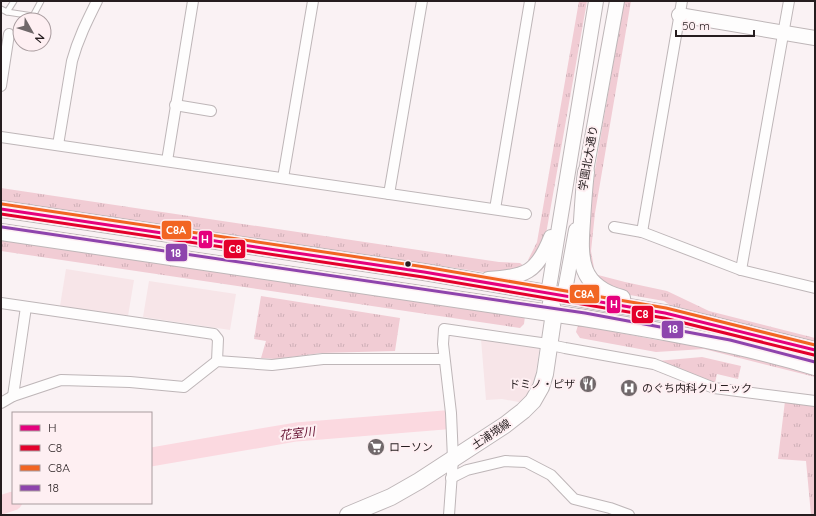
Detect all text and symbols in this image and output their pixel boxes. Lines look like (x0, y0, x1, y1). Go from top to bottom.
north arrow (12, 12, 52, 52)
scale bar (676, 12, 754, 38)
text: 50 m (682, 18, 710, 33)
text: N (32, 31, 48, 46)
street label: 学園北大通り (575, 124, 601, 192)
line badge: C8A (161, 220, 192, 240)
text: C8A (166, 223, 186, 237)
line badge: H (198, 230, 213, 249)
text: H (201, 232, 209, 246)
line badge: C8 (223, 239, 246, 259)
text: C8 (229, 242, 241, 256)
line badge: 18 (165, 243, 188, 262)
text: 18 (171, 246, 181, 260)
unlabelled marker (403, 259, 413, 269)
line badge: C8A (569, 284, 600, 304)
text: C8A (574, 287, 594, 301)
line badge: H (606, 295, 621, 314)
text: H (610, 297, 618, 311)
line badge: C8 (631, 305, 654, 324)
text: C8 (636, 307, 648, 321)
line badge: 18 (661, 320, 684, 339)
text: 18 (668, 322, 678, 336)
restaurant icon: ドミノ・ピザ (578, 374, 598, 394)
place label: ドミノ・ピザ (509, 377, 575, 391)
hospital icon: のぐち内科クリニック (619, 378, 639, 398)
place label: のぐち内科クリニック (642, 381, 752, 395)
legend (12, 412, 152, 504)
street label: 土浦境線 (469, 416, 513, 452)
text: H (48, 420, 57, 435)
water label: 花室川 (278, 423, 318, 443)
supermarket icon: ローソン (366, 437, 386, 457)
text: C8 (48, 440, 62, 455)
place label: ローソン (389, 440, 433, 454)
text: C8A (48, 460, 70, 475)
text: 18 (48, 480, 59, 495)

